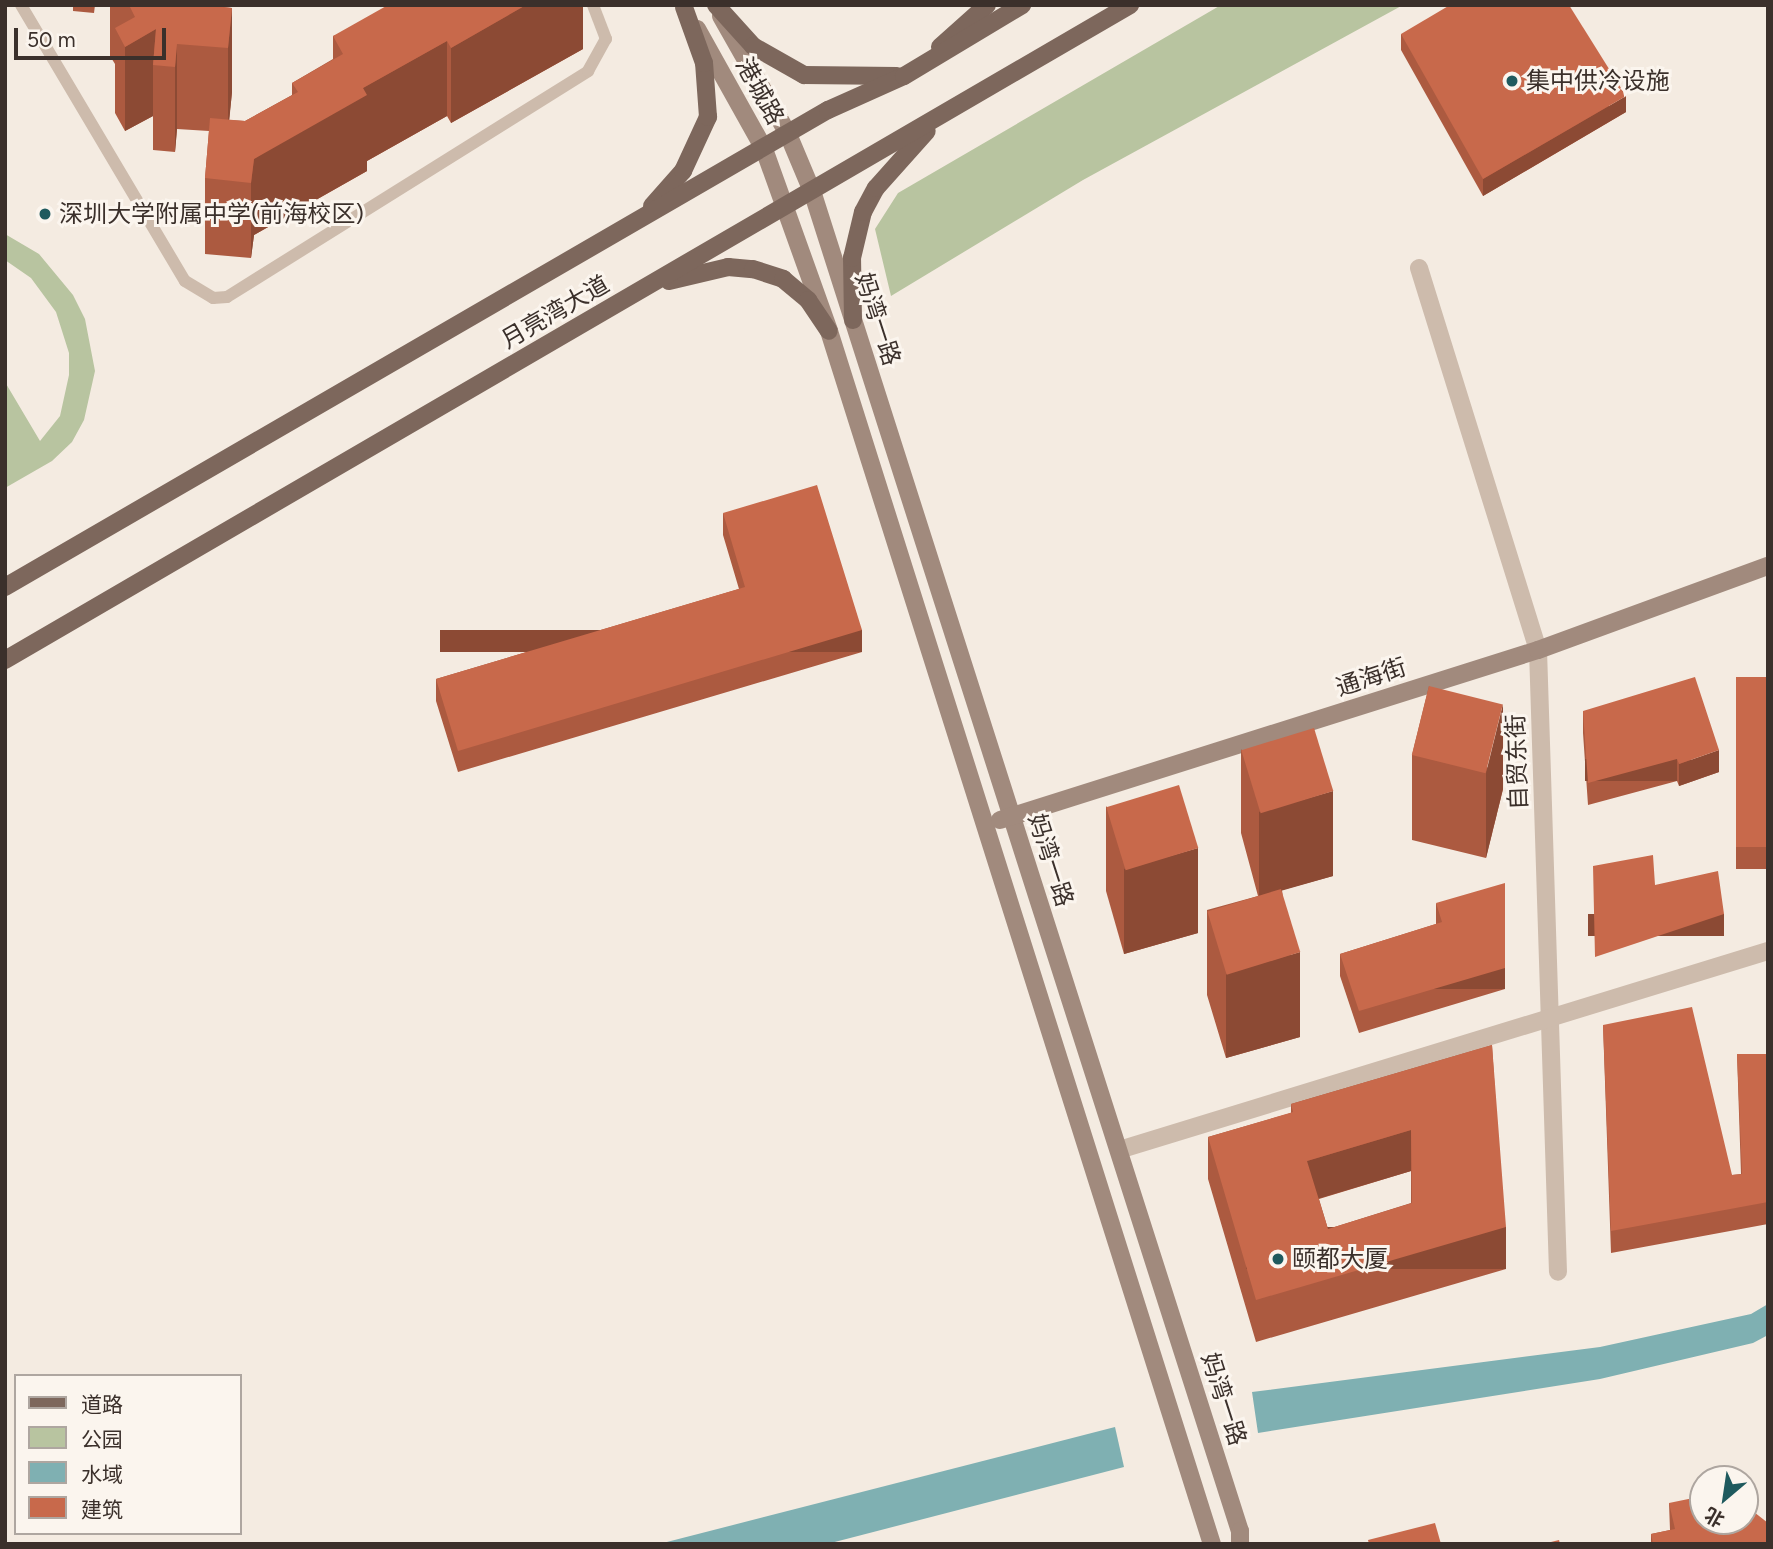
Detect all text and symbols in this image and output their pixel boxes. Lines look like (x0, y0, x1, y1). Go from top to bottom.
scale bar (18, 14, 170, 58)
text: 50 m (27, 27, 76, 52)
street label: 港城路 (730, 53, 790, 129)
place label: 集中供冷设施 (1526, 67, 1670, 95)
marker: 集中供冷设施 (1504, 73, 1520, 89)
place label: 深圳大学附属中学(前海校区) (59, 200, 364, 228)
marker: 深圳大学附属中学(前海校区) (37, 206, 53, 222)
street label: 妈湾一路 (849, 269, 907, 369)
street label: 月亮湾大道 (496, 270, 614, 354)
street label: 通海街 (1332, 652, 1410, 702)
street label: 自贸东街 (1501, 714, 1533, 810)
street label: 妈湾一路 (1022, 810, 1080, 910)
place label: 颐都大厦 (1292, 1245, 1388, 1273)
marker: 颐都大厦 (1270, 1251, 1286, 1267)
street label: 妈湾一路 (1195, 1349, 1253, 1449)
legend (14, 1374, 242, 1535)
text: 道路 (81, 1392, 123, 1417)
text: 公园 (81, 1427, 123, 1452)
text: 水域 (81, 1462, 123, 1487)
north arrow (1689, 1465, 1759, 1535)
text: 建筑 (81, 1497, 123, 1522)
text: 北 (1701, 1502, 1728, 1532)

